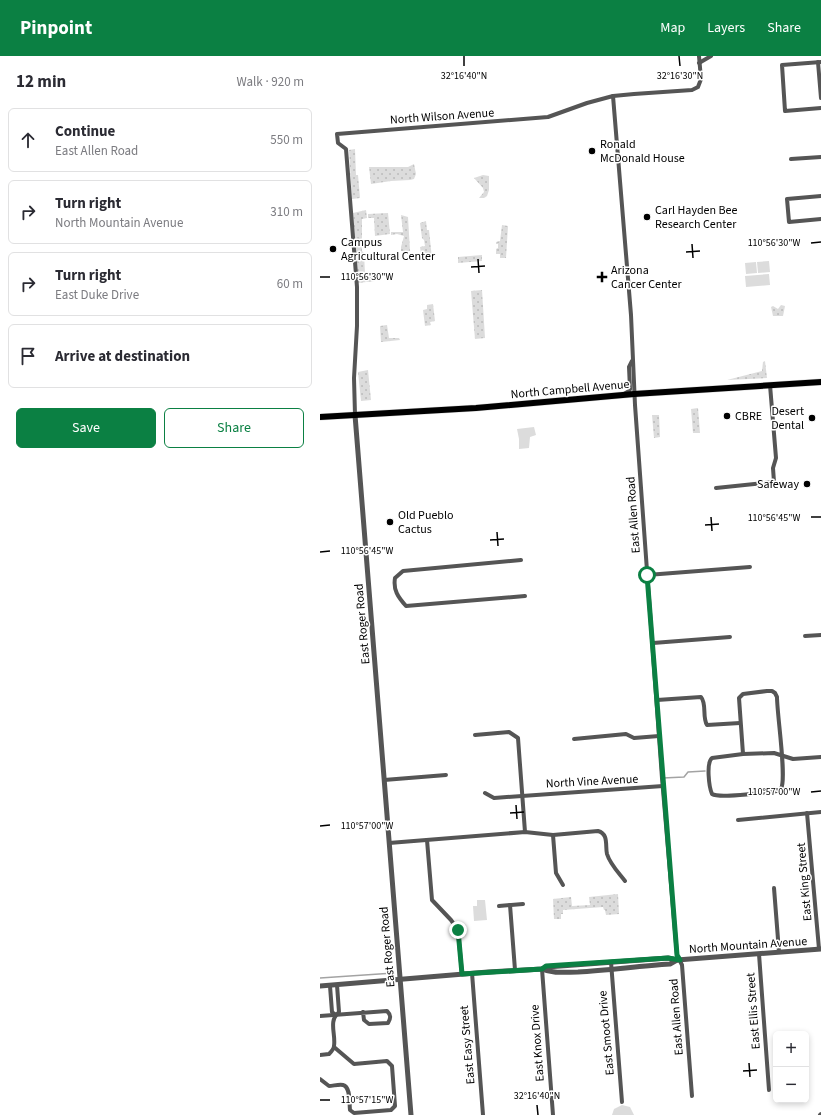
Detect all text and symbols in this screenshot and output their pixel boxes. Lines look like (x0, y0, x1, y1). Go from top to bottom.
text: Pinpoint (20, 15, 92, 42)
text: Map (660, 18, 685, 38)
text: Layers (707, 18, 745, 38)
text: Share (767, 18, 801, 38)
text: 32°16'40"N (441, 69, 487, 83)
text: 32°16'30"N (657, 69, 703, 83)
text: 12 min (16, 70, 66, 94)
text: Walk · 920 m (236, 73, 304, 91)
street label: North Wilson Avenue (389, 104, 495, 129)
text: Continue (55, 121, 115, 142)
icon: ahead (17, 129, 39, 151)
text: 550 m (270, 131, 303, 149)
place label: Ronald McDonald House (600, 136, 685, 167)
text: East Allen Road (55, 142, 138, 160)
marker: Ronald McDonald House (587, 146, 597, 156)
text: Turn right (55, 193, 121, 214)
icon: right (17, 201, 39, 223)
place label: Carl Hayden Bee Research Center (655, 202, 738, 233)
text: 310 m (270, 203, 303, 221)
marker: Carl Hayden Bee Research Center (642, 212, 652, 222)
text: North Mountain Avenue (55, 214, 183, 232)
place label: Campus Agricultural Center (341, 234, 436, 265)
text: 110°56'30"W (748, 236, 800, 250)
marker: Campus Agricultural Center (328, 244, 338, 254)
place label: Arizona Cancer Center (611, 262, 682, 293)
text: Turn right (55, 265, 121, 286)
text: 110°56'30"W (341, 270, 393, 284)
marker: Arizona Cancer Center (596, 271, 608, 283)
icon: right (17, 273, 39, 295)
text: 60 m (277, 275, 303, 293)
text: East Duke Drive (55, 286, 139, 304)
icon: arrive (17, 345, 39, 367)
text: Arrive at destination (55, 346, 190, 367)
street label: North Campbell Avenue (510, 376, 630, 403)
place label: Desert Dental (771, 403, 804, 434)
button: Save (16, 408, 156, 448)
button: Share (164, 408, 304, 448)
place label: CBRE (735, 408, 762, 425)
marker: CBRE (722, 411, 732, 421)
marker: Desert Dental (807, 413, 817, 423)
street label: East Allen Road (622, 476, 645, 554)
place label: Safeway (757, 476, 799, 493)
marker: Safeway (802, 479, 812, 489)
place label: Old Pueblo Cactus (398, 507, 454, 538)
text: 110°56'45"W (748, 511, 800, 525)
marker: Old Pueblo Cactus (385, 517, 395, 527)
text: 110°56'45"W (341, 544, 393, 558)
route start (638, 566, 656, 584)
street label: East Roger Road (351, 583, 374, 665)
street label: North Vine Avenue (545, 771, 639, 792)
text: 110°57'00"W (748, 785, 800, 799)
text: 110°57'00"W (341, 819, 393, 833)
street label: East King Street (793, 842, 816, 922)
street label: East Roger Road (376, 906, 399, 988)
route end (449, 921, 467, 939)
street label: North Mountain Avenue (688, 933, 808, 958)
street label: East Ellis Street (742, 972, 765, 1050)
street label: East Allen Road (665, 978, 688, 1056)
street label: East Smoot Drive (594, 990, 619, 1076)
street label: East Knox Drive (526, 1004, 549, 1082)
street label: East Easy Street (456, 1005, 479, 1085)
map controls (773, 1031, 809, 1103)
button: + (773, 1031, 809, 1067)
button: − (773, 1067, 809, 1103)
text: 32°16'40"N (514, 1089, 560, 1103)
text: 110°57'15"W (341, 1093, 393, 1107)

